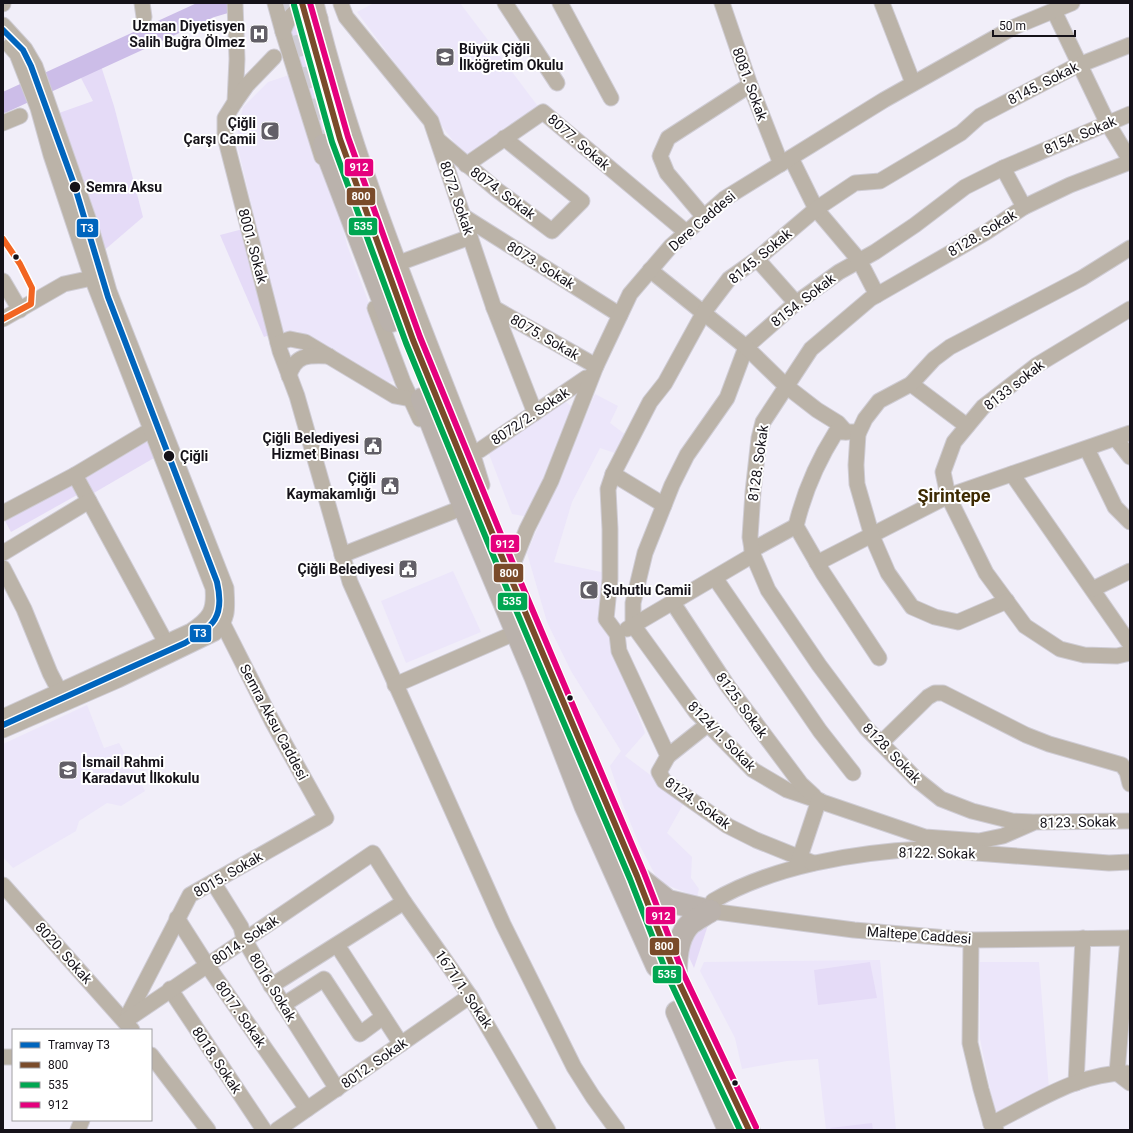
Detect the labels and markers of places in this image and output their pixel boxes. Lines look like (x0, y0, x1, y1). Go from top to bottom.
place label: Uzman Diyetisyen Salih Buğra Ölmez (129, 18, 245, 50)
hospital icon: Uzman Diyetisyen Salih Buğra Ölmez (248, 23, 270, 45)
place label: Büyük Çiğli İlköğretim Okulu (459, 41, 563, 73)
school or university icon: Büyük Çiğli İlköğretim Okulu (434, 46, 456, 68)
place label: Çiğli Çarşı Camii (184, 115, 256, 147)
mosque icon: Çiğli Çarşı Camii (259, 120, 281, 142)
place label: Semra Aksu (86, 179, 162, 195)
marker: Semra Aksu (68, 180, 82, 194)
unlabelled marker (11, 252, 21, 262)
place label: Çiğli Belediyesi Hizmet Binası (262, 430, 359, 462)
public building icon: Çiğli Belediyesi Hizmet Binası (362, 435, 384, 457)
place label: Çiğli (180, 448, 208, 464)
marker: Çiğli (162, 449, 176, 463)
place label: Çiğli Kaymakamlığı (287, 470, 376, 502)
public building icon: Çiğli Kaymakamlığı (379, 475, 401, 497)
public building icon: Çiğli Belediyesi (397, 558, 419, 580)
place label: Çiğli Belediyesi (297, 561, 394, 577)
mosque icon: Şuhutlu Camii (578, 579, 600, 601)
place label: Şuhutlu Camii (603, 582, 691, 598)
unlabelled marker (565, 693, 575, 703)
place label: İsmail Rahmi Karadavut İlkokulu (82, 754, 199, 786)
school or university icon: İsmail Rahmi Karadavut İlkokulu (57, 759, 79, 781)
unlabelled marker (730, 1078, 740, 1088)

